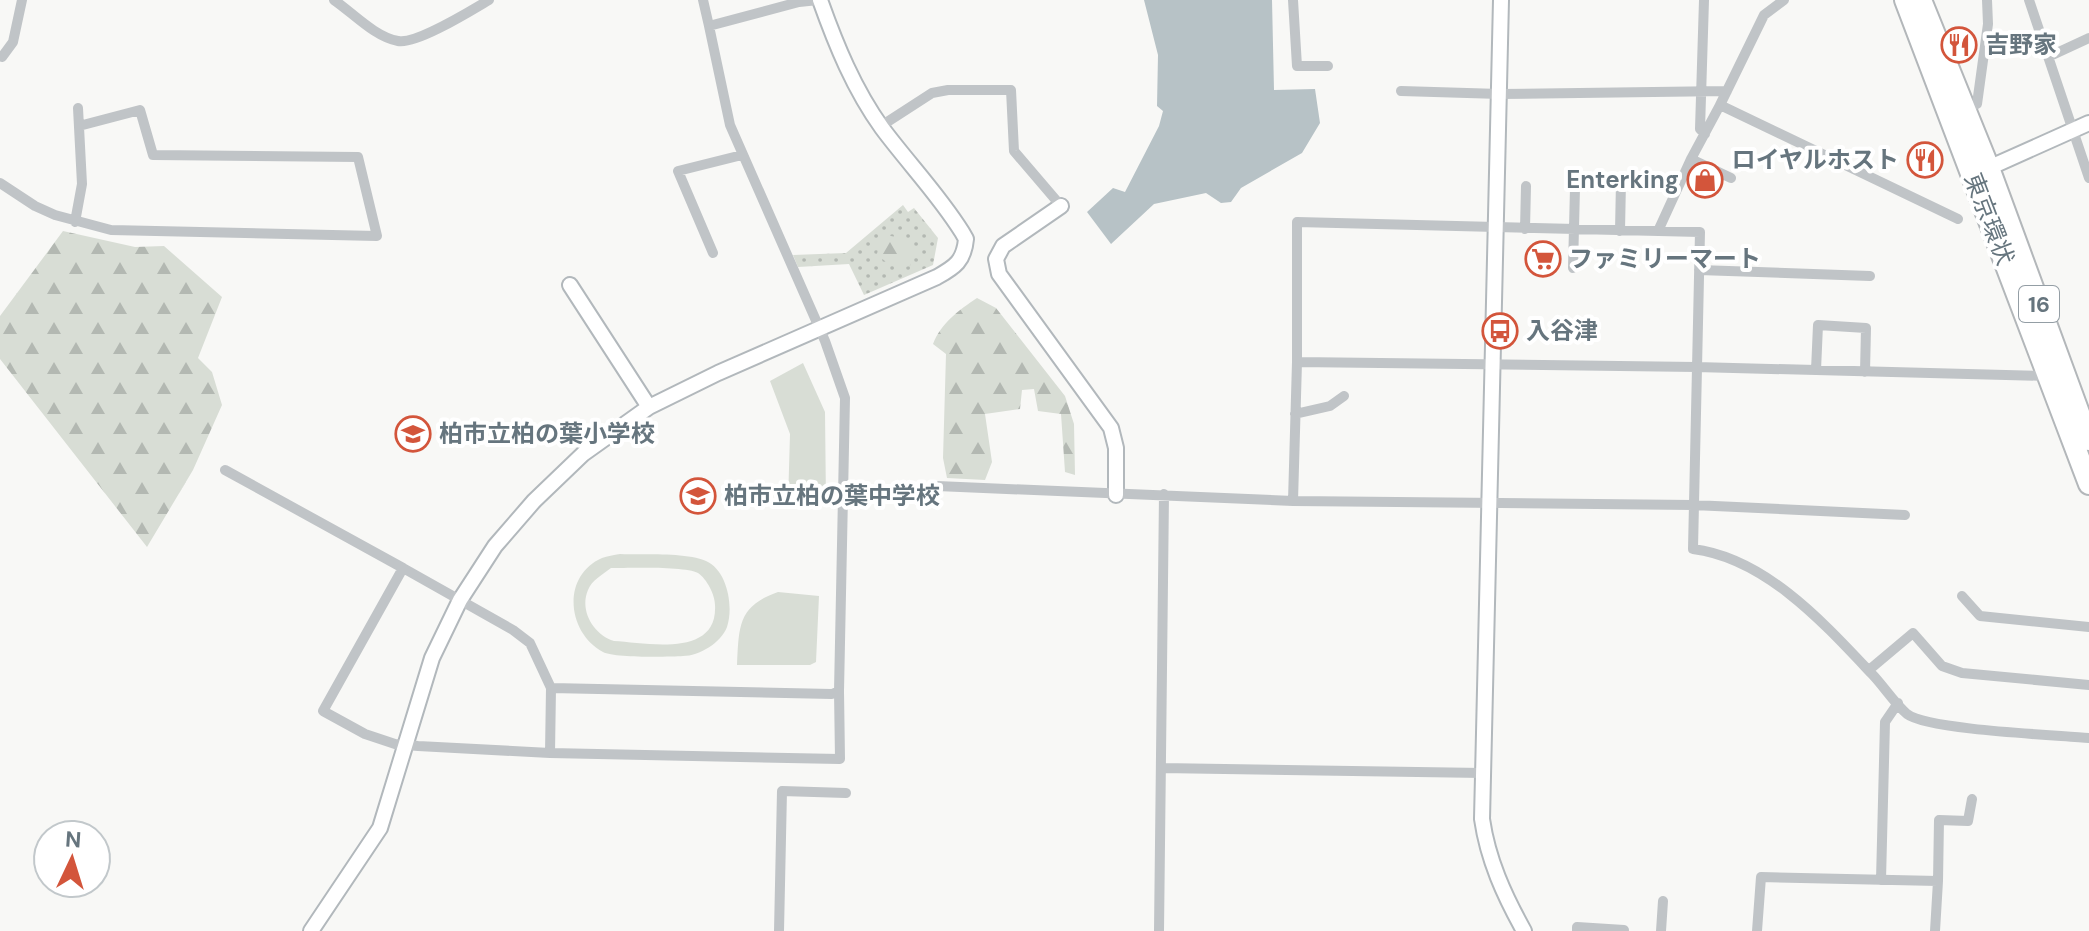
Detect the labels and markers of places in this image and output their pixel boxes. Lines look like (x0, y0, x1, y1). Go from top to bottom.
restaurant icon: 吉野家 (1940, 26, 1978, 64)
place label: 吉野家 (1985, 29, 2057, 60)
restaurant icon: ロイヤルホスト (1906, 141, 1944, 179)
place label: ロイヤルホスト (1732, 144, 1899, 175)
shop icon: Enterking (1686, 161, 1724, 199)
place label: Enterking (1566, 164, 1679, 195)
supermarket icon: ファミリーマート (1524, 240, 1562, 278)
place label: ファミリーマート (1569, 243, 1761, 274)
bus stop icon: 入谷津 (1481, 312, 1519, 350)
place label: 入谷津 (1526, 315, 1598, 346)
school or university icon: 柏市立柏の葉小学校 (394, 415, 432, 453)
place label: 柏市立柏の葉小学校 (439, 418, 655, 449)
school or university icon: 柏市立柏の葉中学校 (679, 477, 717, 515)
place label: 柏市立柏の葉中学校 (724, 480, 940, 511)

